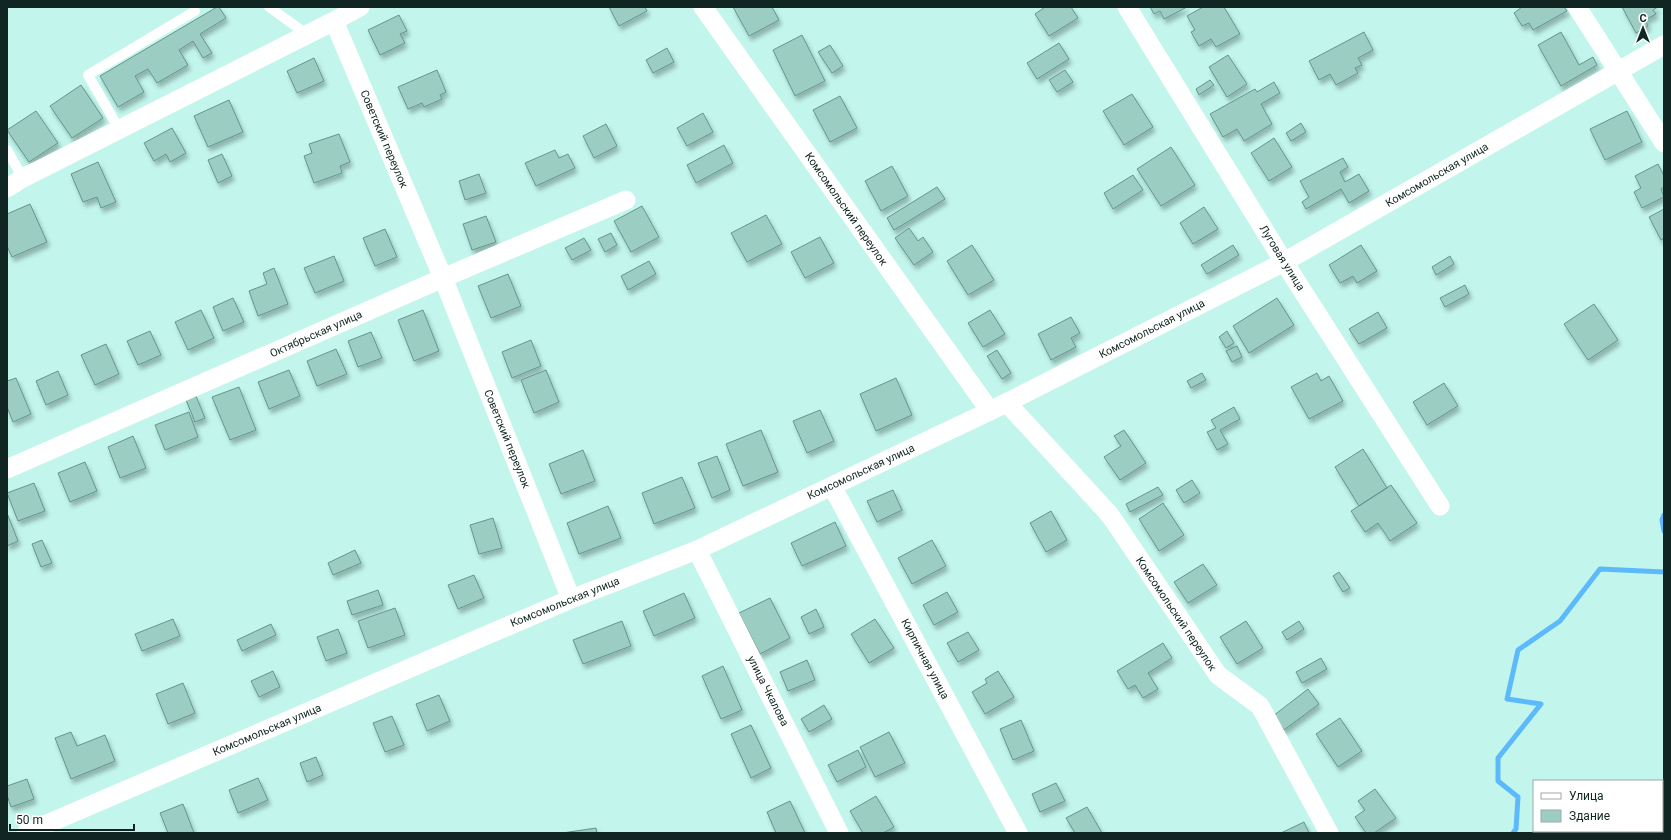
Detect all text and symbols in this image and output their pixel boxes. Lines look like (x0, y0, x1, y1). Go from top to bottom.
north arrow (1623, 8, 1663, 48)
text: С (1639, 12, 1647, 25)
street label: Советский переулок (357, 88, 411, 190)
street label: Комсомольская улица (1383, 140, 1491, 210)
street label: Комсомольский переулок (802, 150, 890, 268)
street label: Луговая улица (1257, 223, 1307, 293)
street label: Комсомольская улица (1097, 297, 1207, 361)
street label: Октябрьская улица (268, 308, 364, 360)
street label: Советский переулок (481, 388, 533, 490)
street label: Комсомольская улица (805, 441, 917, 503)
street label: Комсомольский переулок (1133, 554, 1219, 674)
street label: Комсомольская улица (508, 574, 622, 630)
street label: Кирпичная улица (898, 616, 952, 702)
street label: улица Чкалова (745, 654, 791, 728)
street label: Комсомольская улица (211, 701, 323, 759)
legend (1533, 780, 1663, 832)
text: Улица (1569, 789, 1604, 803)
scale bar (10, 806, 134, 832)
text: Здание (1569, 809, 1610, 823)
text: 50 m (16, 813, 43, 827)

